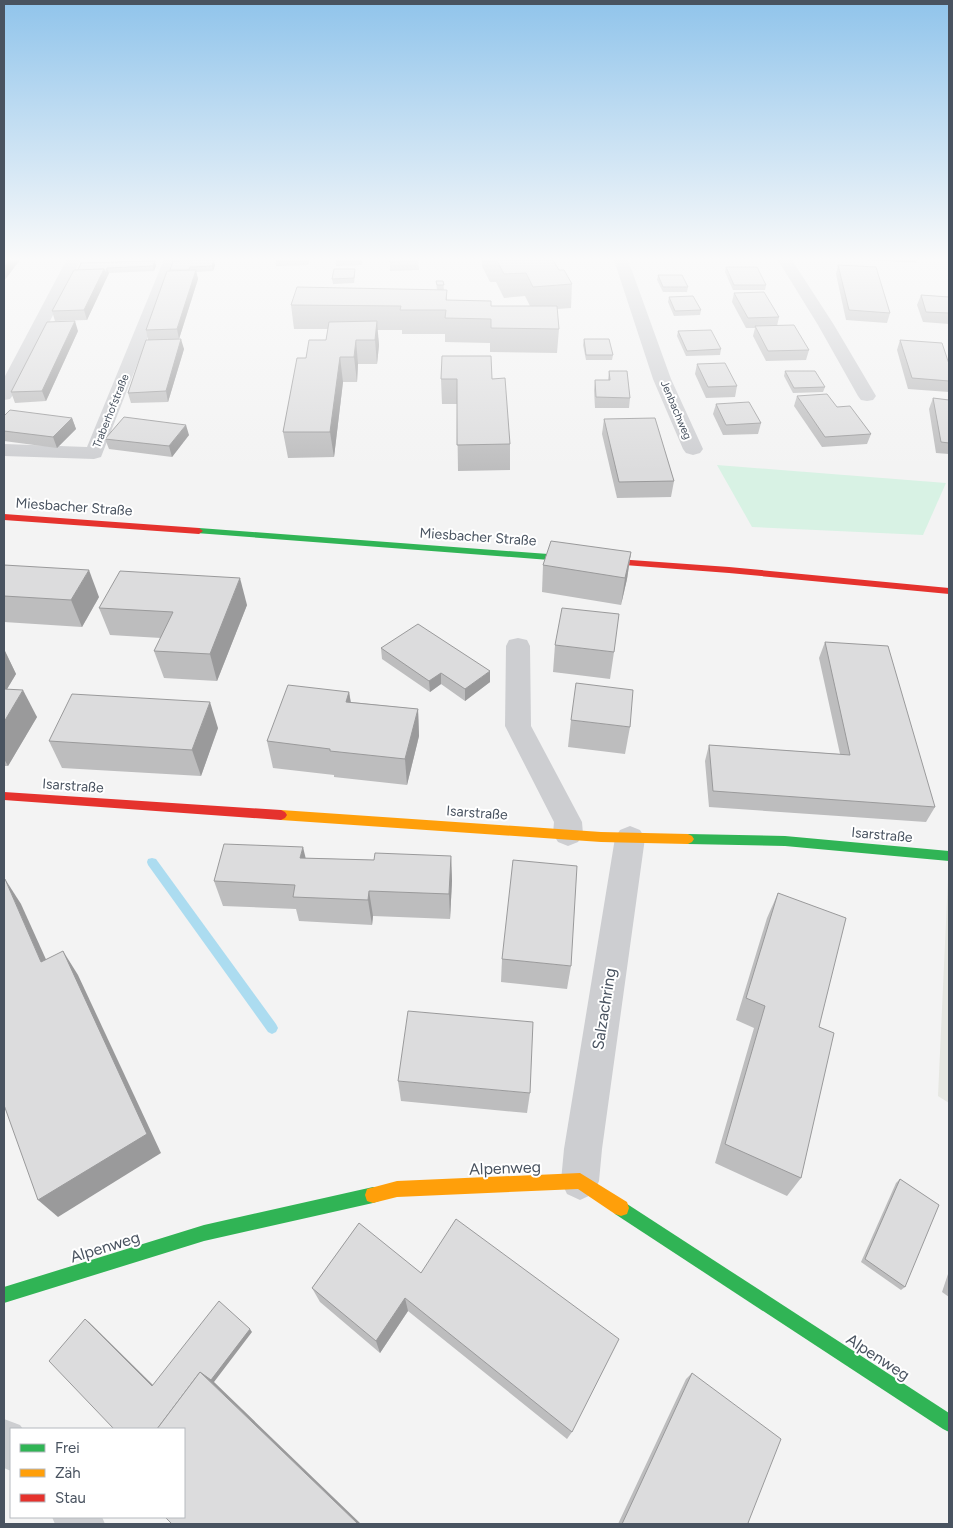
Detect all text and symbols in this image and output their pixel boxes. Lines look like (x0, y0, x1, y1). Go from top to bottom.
street label: Traberhofstraße (90, 372, 132, 450)
street label: Jenbachweg (658, 379, 694, 441)
street label: Miesbacher Straße (15, 494, 133, 520)
street label: Miesbacher Straße (419, 524, 537, 550)
street label: Isarstraße (42, 775, 105, 797)
street label: Isarstraße (446, 802, 509, 824)
street label: Isarstraße (851, 824, 914, 846)
street label: Salzachring (588, 967, 620, 1051)
street label: Alpenweg (469, 1157, 541, 1179)
street label: Alpenweg (68, 1227, 142, 1267)
street label: Alpenweg (843, 1329, 913, 1385)
legend (10, 1428, 185, 1518)
text: Frei (55, 1439, 80, 1457)
text: Zäh (55, 1464, 81, 1482)
text: Stau (55, 1489, 86, 1507)

